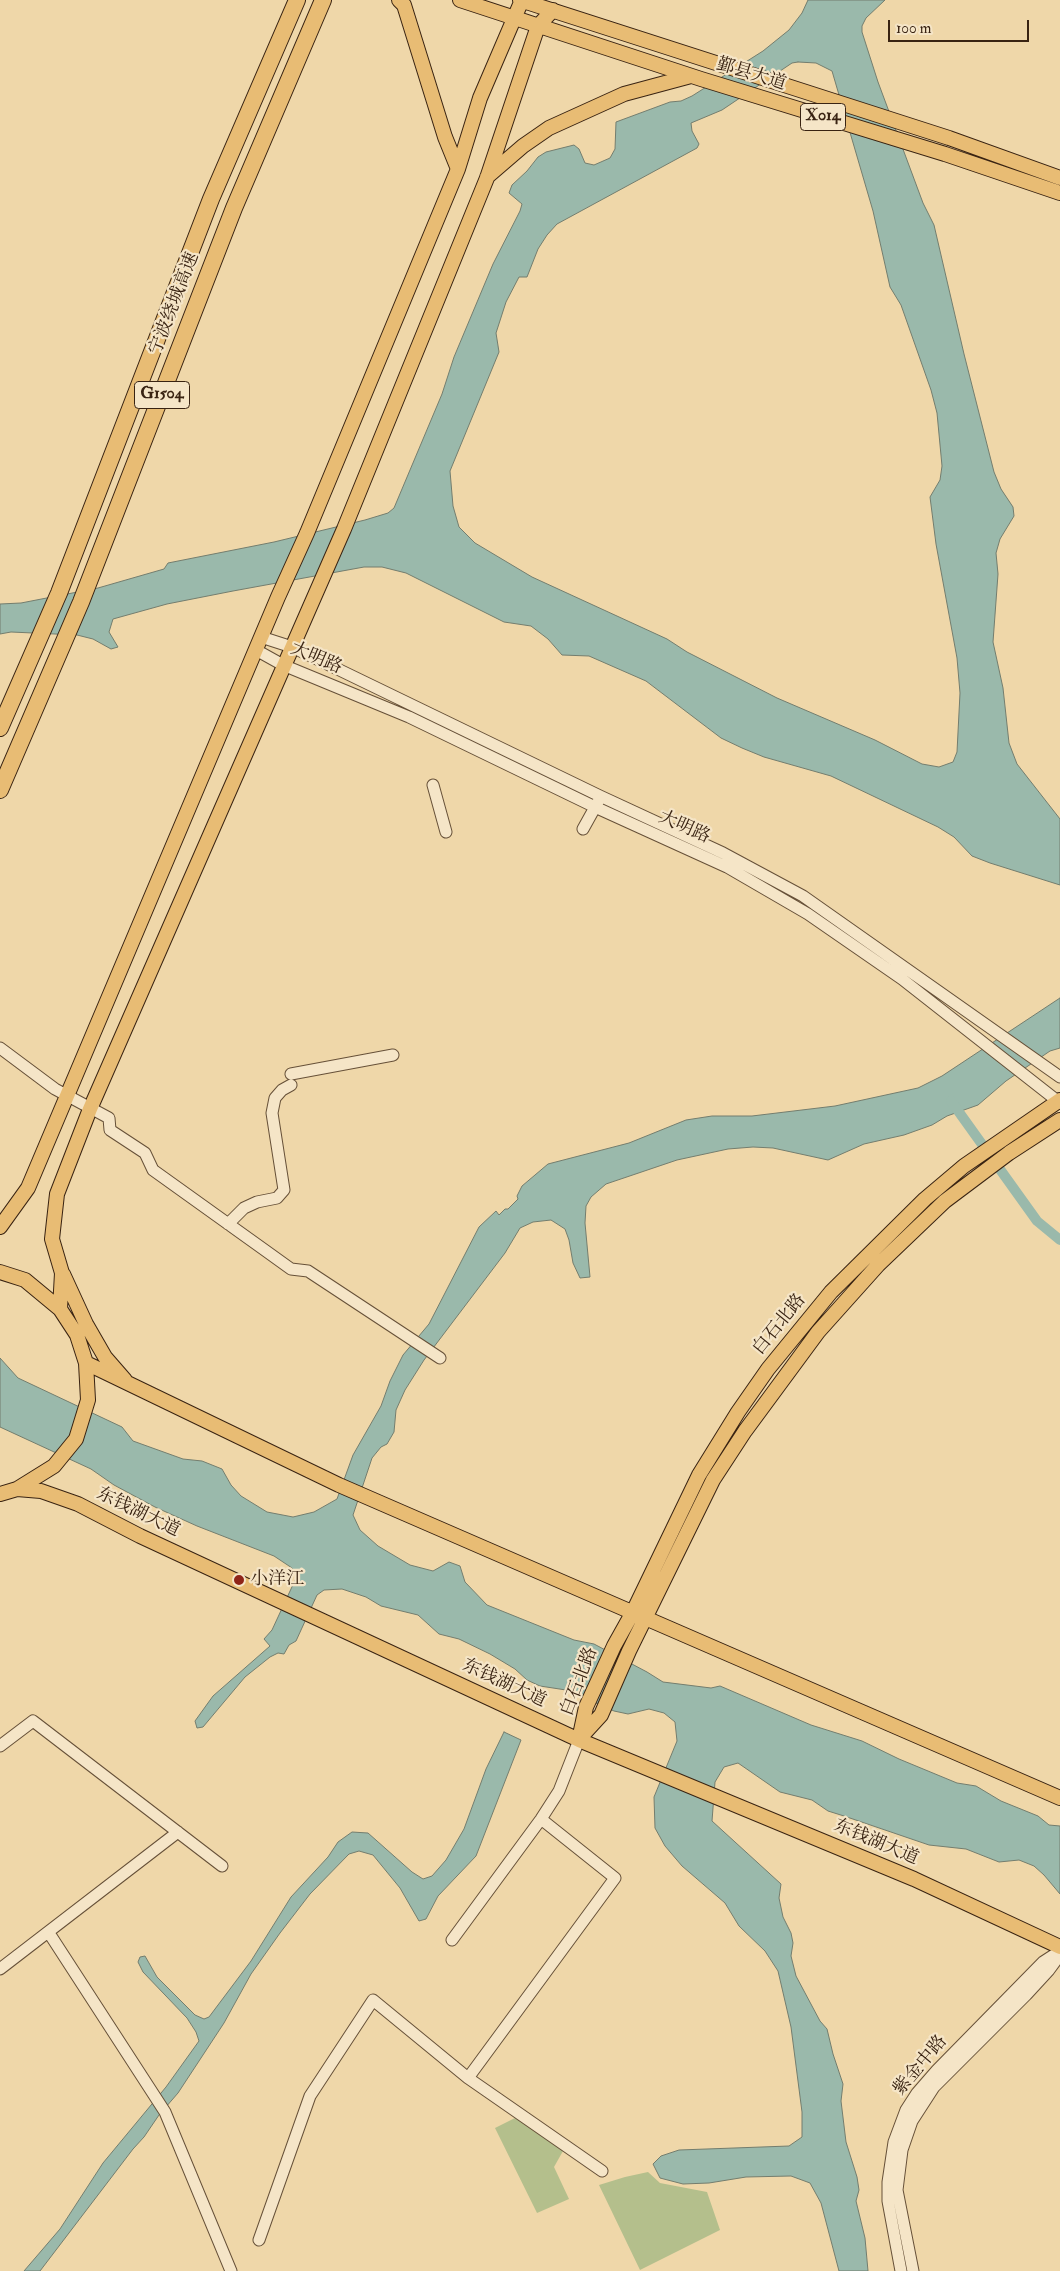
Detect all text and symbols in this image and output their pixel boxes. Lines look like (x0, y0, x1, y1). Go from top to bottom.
scale bar (890, 10, 1031, 42)
text: 100 m (896, 19, 931, 38)
street label: 鄞县大道 (713, 54, 789, 96)
road number: X014 (800, 104, 846, 130)
street label: 宁波绕城高速 (146, 250, 204, 358)
road number: G1504 (134, 382, 190, 408)
street label: 大明路 (287, 639, 345, 679)
street label: 大明路 (655, 807, 713, 849)
street label: 白石北路 (749, 1290, 811, 1360)
street label: 东钱湖大道 (93, 1484, 183, 1542)
place label: 小洋江 (250, 1569, 304, 1591)
marker: 小洋江 (232, 1573, 246, 1587)
street label: 白石北路 (557, 1645, 603, 1719)
street label: 东钱湖大道 (459, 1655, 549, 1713)
street label: 东钱湖大道 (830, 1815, 922, 1871)
street label: 紫金中路 (890, 2031, 952, 2101)

